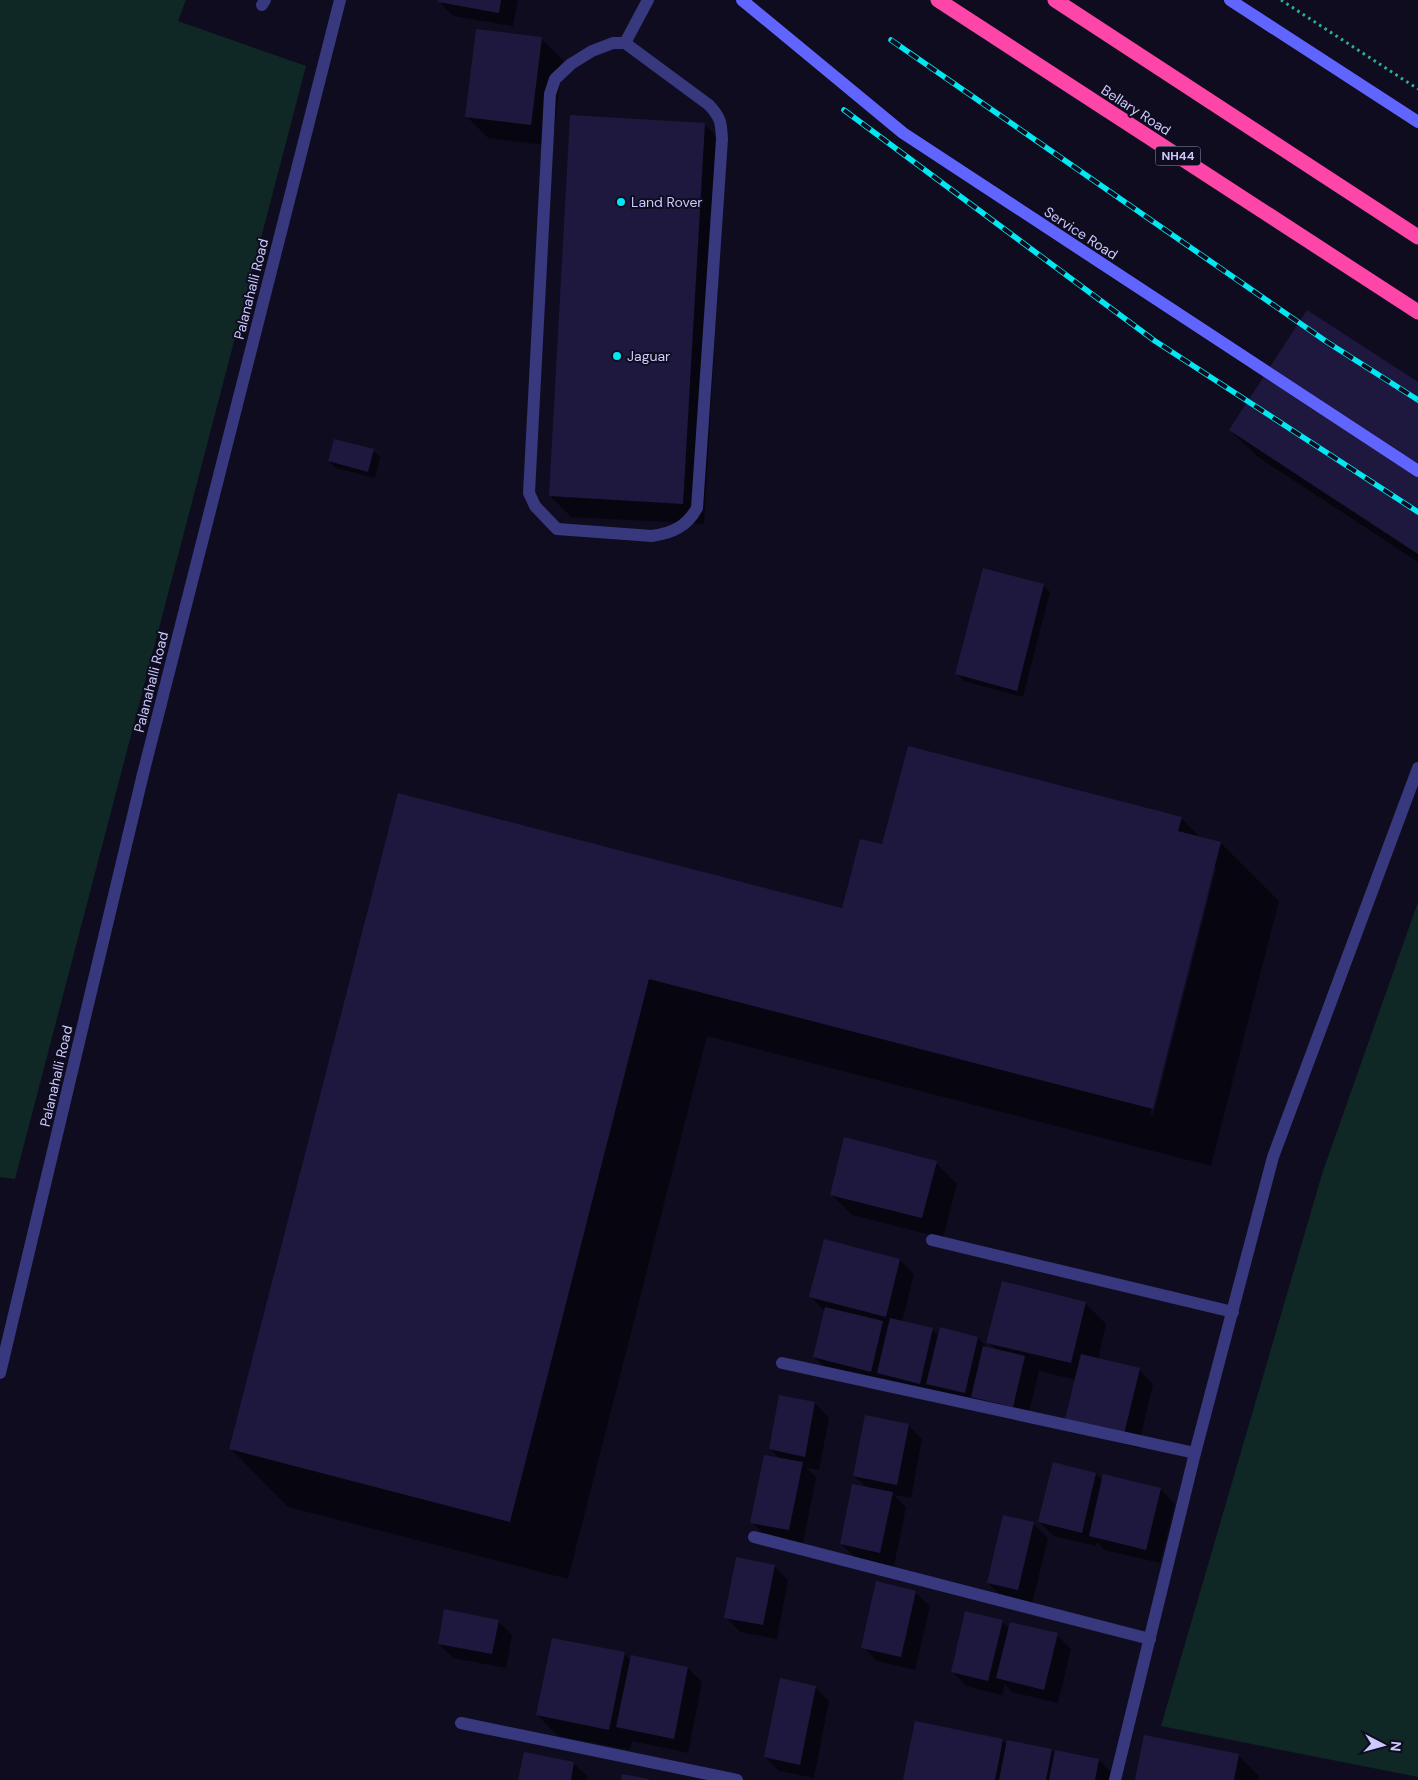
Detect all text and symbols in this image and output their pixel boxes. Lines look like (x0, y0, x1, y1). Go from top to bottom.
street label: Bellary Road (1098, 81, 1174, 139)
road number: NH44 (1156, 146, 1200, 166)
place label: Land Rover (631, 193, 703, 211)
marker: Land Rover (615, 196, 627, 208)
street label: Service Road (1041, 203, 1121, 263)
street label: Palanahalli Road (230, 237, 272, 341)
place label: Jaguar (627, 347, 670, 365)
marker: Jaguar (611, 350, 623, 362)
street label: Palanahalli Road (130, 630, 172, 734)
street label: Palanahalli Road (36, 1024, 76, 1128)
north arrow (1358, 1720, 1408, 1770)
text: N (1386, 1740, 1405, 1752)

